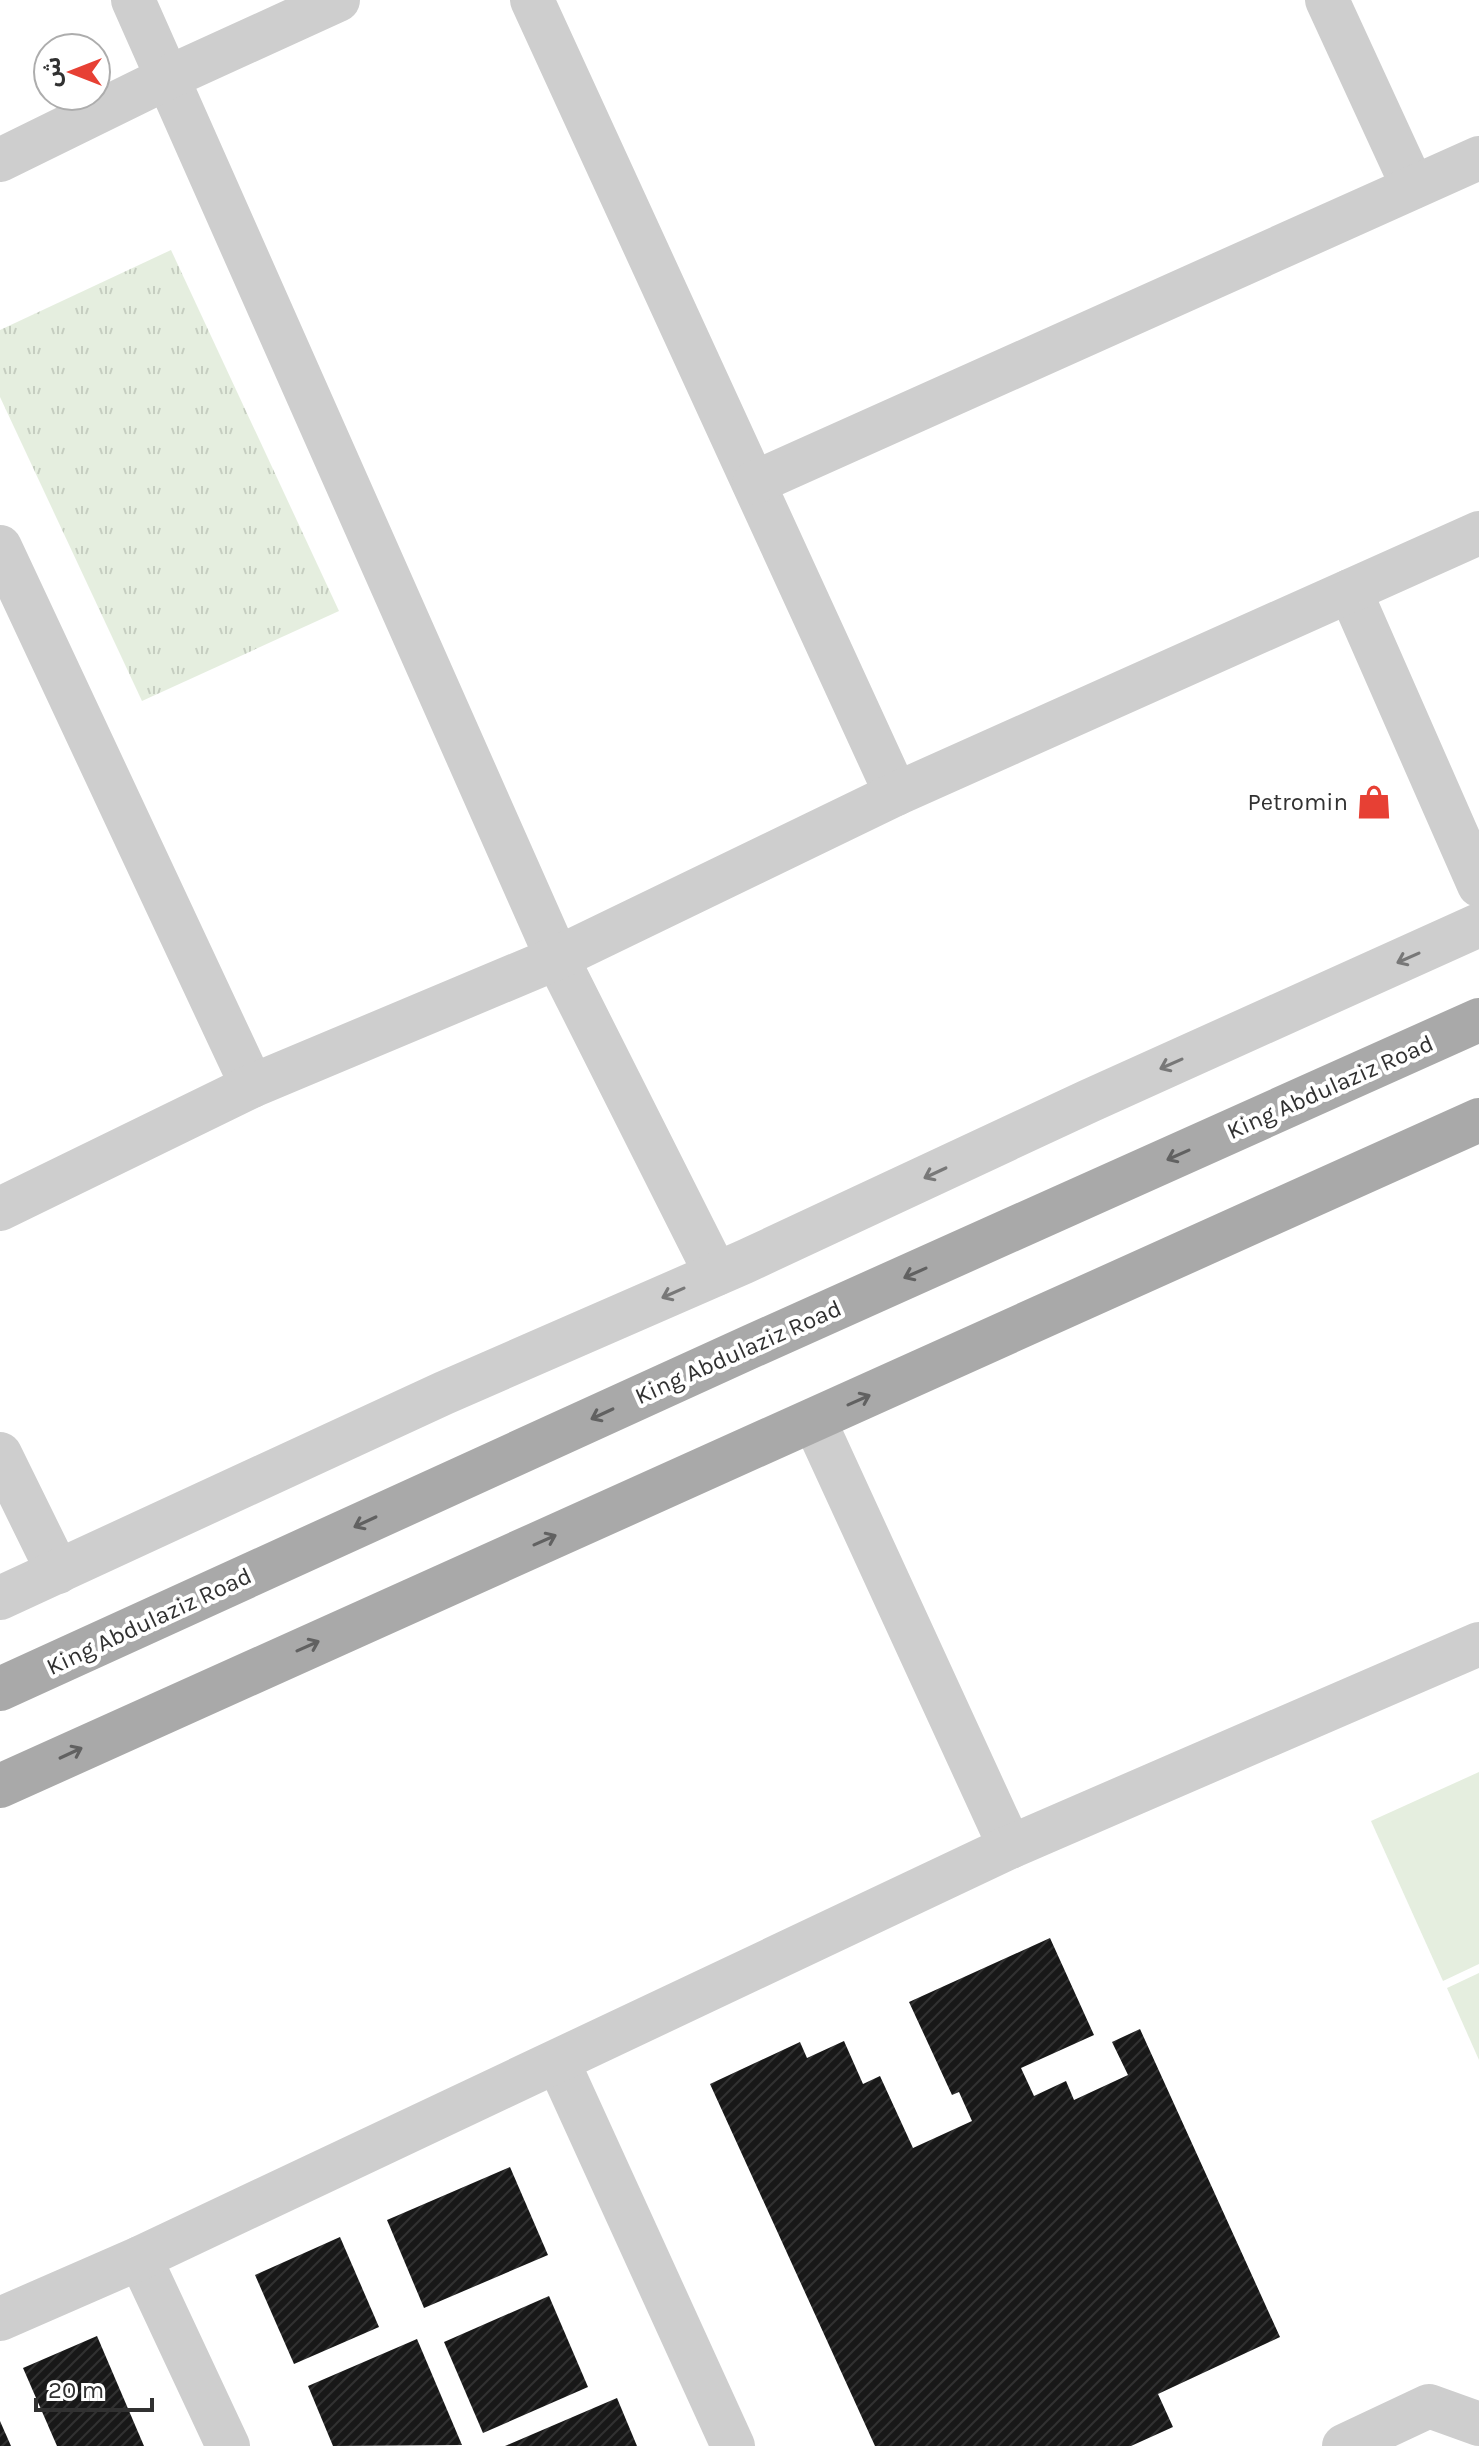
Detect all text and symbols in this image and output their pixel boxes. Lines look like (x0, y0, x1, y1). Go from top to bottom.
north arrow (32, 32, 112, 112)
text: ش (40, 57, 66, 87)
shop icon: Petromin (1355, 783, 1393, 821)
place label: Petromin (1247, 788, 1348, 816)
one-way arrow (1396, 951, 1421, 966)
street label: King Abdulaziz Road (1222, 1029, 1438, 1145)
one-way arrow (1159, 1058, 1184, 1073)
one-way arrow (1166, 1148, 1190, 1163)
one-way arrow (923, 1166, 947, 1181)
one-way arrow (903, 1266, 928, 1281)
one-way arrow (661, 1286, 686, 1301)
street label: King Abdulaziz Road (630, 1294, 846, 1410)
one-way arrow (846, 1391, 871, 1406)
one-way arrow (590, 1408, 614, 1423)
one-way arrow (353, 1516, 378, 1531)
one-way arrow (533, 1532, 557, 1547)
street label: King Abdulaziz Road (42, 1561, 256, 1681)
one-way arrow (295, 1638, 319, 1653)
one-way arrow (58, 1744, 82, 1759)
scale bar (36, 2362, 152, 2412)
text: 20 m (48, 2376, 104, 2404)

